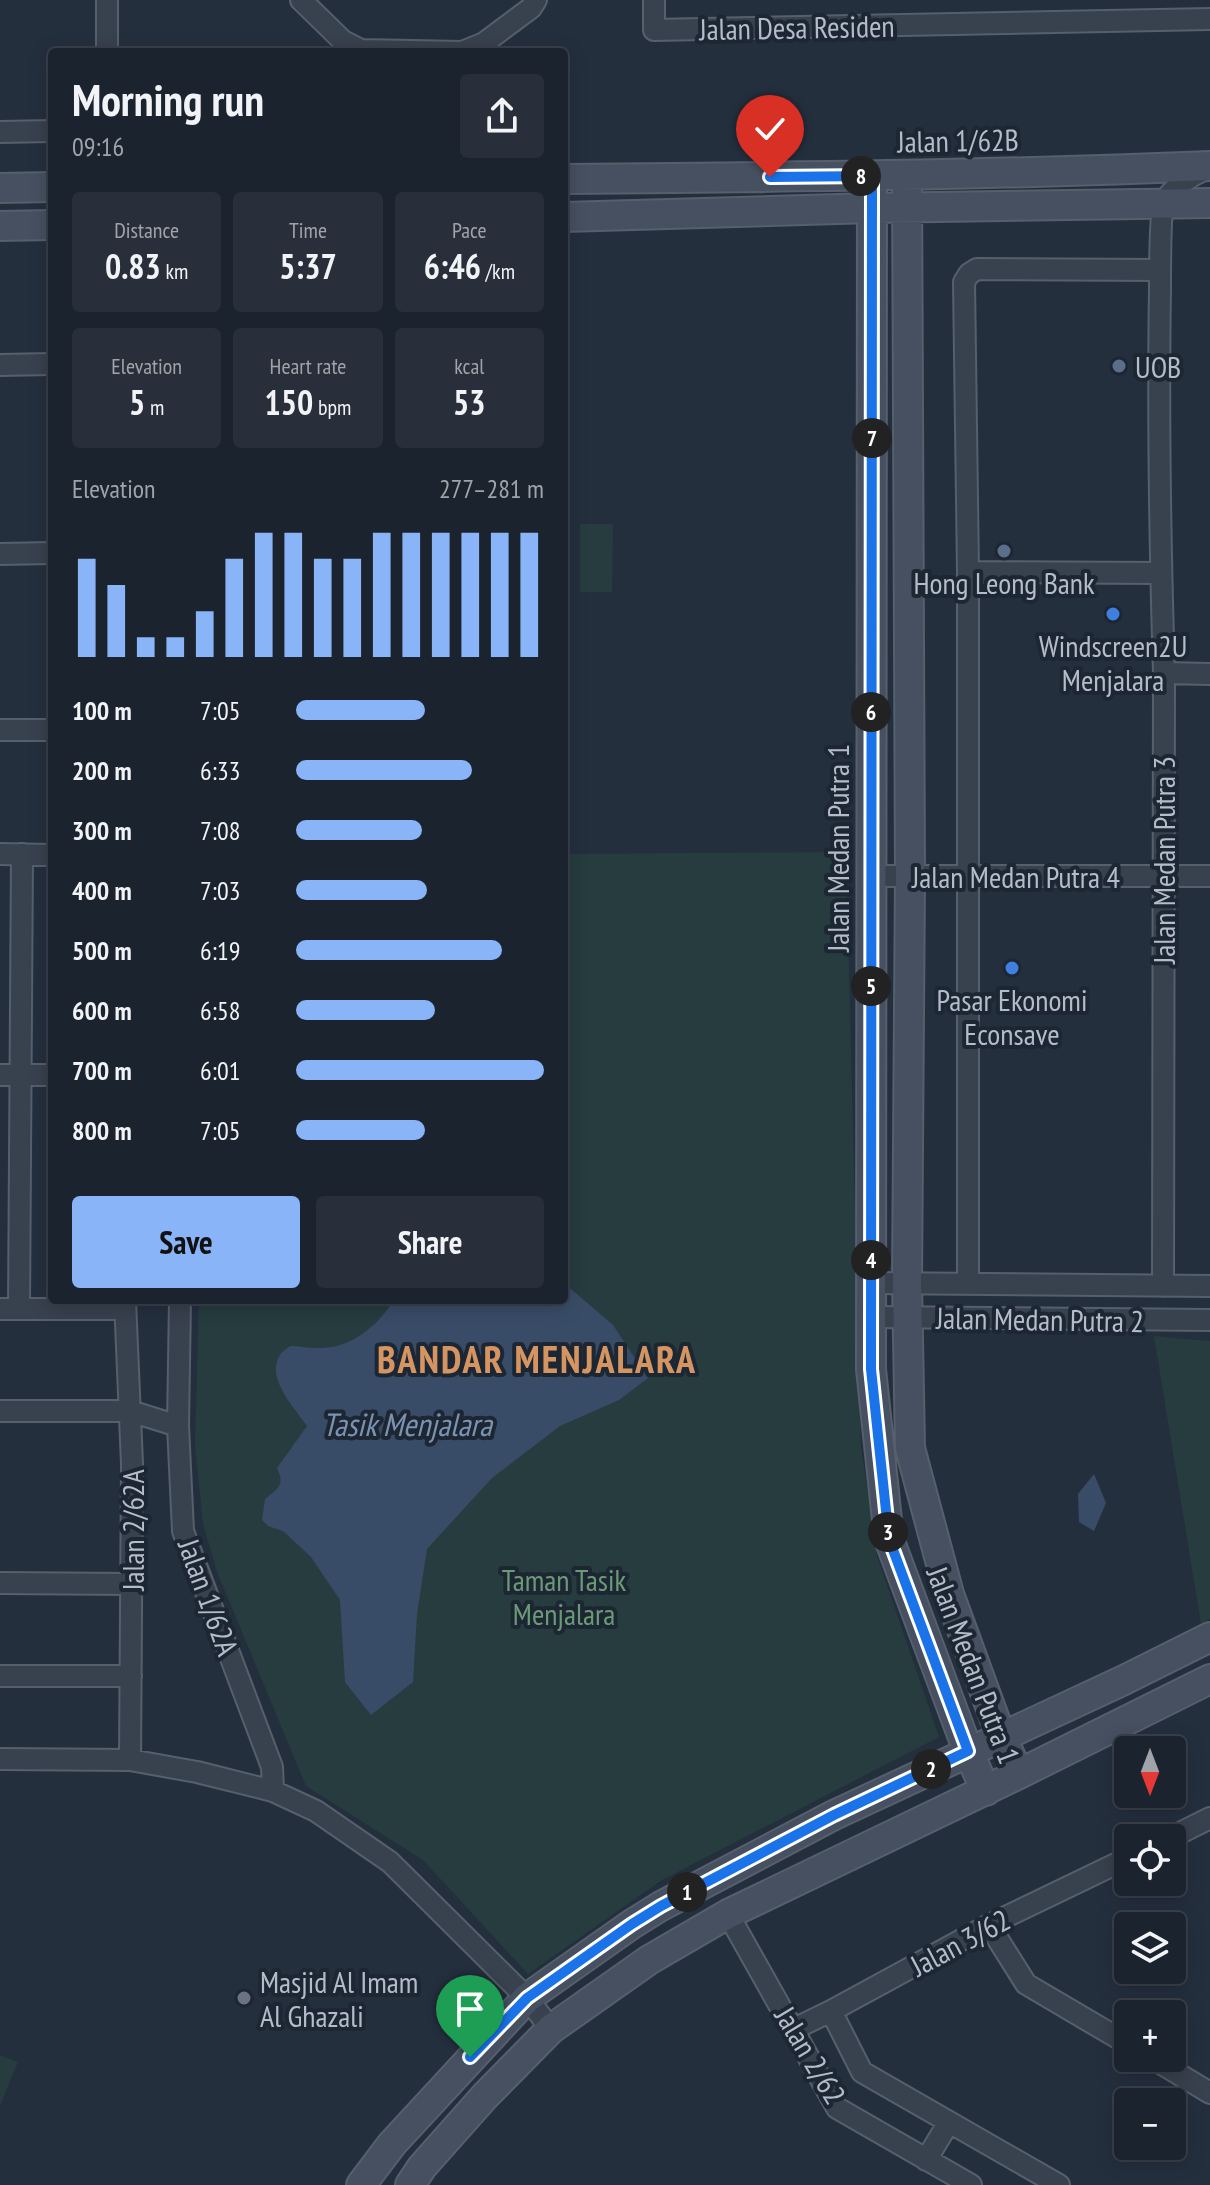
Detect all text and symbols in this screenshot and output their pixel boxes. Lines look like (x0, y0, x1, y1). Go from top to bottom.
street label: Jalan Desa Residen (698, 6, 895, 48)
text: Morning run (72, 71, 264, 128)
button: share (460, 74, 544, 158)
pin (736, 95, 804, 177)
icon: check (748, 107, 792, 151)
street label: Jalan 1/62B (896, 119, 1019, 161)
text: 09:16 (72, 130, 124, 163)
pin: 8 (841, 156, 881, 196)
text: 8 (856, 162, 866, 190)
text: Distance (114, 216, 179, 244)
text: Time (289, 216, 327, 244)
text: Pace (452, 216, 487, 244)
text: 0.83 (105, 244, 161, 288)
text: 5:37 (279, 244, 337, 288)
text: 6:46 (424, 244, 481, 288)
text: km (161, 257, 188, 285)
text: /km (481, 257, 515, 285)
place label: UOB (1135, 347, 1181, 386)
text: Elevation (111, 352, 182, 380)
text: Heart rate (270, 352, 346, 380)
text: kcal (454, 352, 484, 380)
marker: UOB (1110, 357, 1128, 375)
text: 5 (129, 380, 145, 424)
text: 150 (265, 380, 313, 424)
text: 53 (453, 380, 486, 424)
text: m (145, 393, 164, 421)
text: bpm (313, 393, 351, 421)
pin: 7 (852, 418, 892, 458)
text: 7 (867, 424, 877, 452)
text: Elevation (72, 472, 155, 505)
text: 277–281 m (439, 472, 544, 505)
marker: Hong Leong Bank (995, 542, 1013, 560)
place label: Hong Leong Bank (913, 563, 1095, 602)
marker: Windscreen2U Menjalara (1104, 605, 1122, 623)
place label: Windscreen2U Menjalara (1039, 626, 1187, 699)
pin: 6 (851, 692, 891, 732)
text: 100 m (72, 694, 132, 727)
text: 7:05 (200, 694, 240, 727)
text: 6 (866, 698, 876, 726)
street label: Jalan Medan Putra 1 (818, 744, 857, 953)
text: 200 m (72, 754, 132, 787)
text: 6:33 (200, 754, 240, 787)
street label: Jalan Medan Putra 3 (1144, 756, 1183, 965)
text: 300 m (72, 814, 132, 847)
text: 7:08 (200, 814, 240, 847)
street label: Jalan Medan Putra 4 (911, 857, 1120, 896)
text: 400 m (72, 874, 132, 907)
text: 7:03 (200, 874, 240, 907)
text: 500 m (72, 934, 132, 967)
text: 6:19 (200, 934, 240, 967)
marker: Pasar Ekonomi Econsave (1003, 959, 1021, 977)
pin: 5 (851, 966, 891, 1006)
text: 5 (866, 972, 876, 1000)
place label: Pasar Ekonomi Econsave (937, 980, 1087, 1053)
text: 600 m (72, 994, 132, 1027)
text: 6:58 (200, 994, 240, 1027)
text: 700 m (72, 1054, 132, 1087)
text: 6:01 (200, 1054, 240, 1087)
text: 800 m (72, 1114, 132, 1147)
text: 7:05 (200, 1114, 240, 1147)
button: Save (72, 1196, 300, 1288)
button: Share (316, 1196, 544, 1288)
pin: 4 (851, 1240, 891, 1280)
text: 4 (866, 1246, 876, 1274)
street label: Jalan Medan Putra 2 (935, 1298, 1144, 1340)
district label: BANDAR MENJALARA (377, 1334, 697, 1383)
water label: Tasik Menjalara (322, 1403, 494, 1445)
street label: Jalan 2/62A (113, 1469, 152, 1592)
pin: 3 (868, 1512, 908, 1552)
text: 3 (883, 1518, 893, 1546)
street label: Jalan 1/62A (170, 1532, 248, 1661)
park label: Taman Tasik Menjalara (502, 1560, 627, 1633)
street label: Jalan Medan Putra 1 (918, 1560, 1029, 1769)
north arrow (1114, 1736, 1186, 1808)
map controls (1114, 1736, 1186, 2160)
pin: 2 (911, 1749, 951, 1789)
text: 2 (926, 1755, 936, 1783)
button: locate (1114, 1824, 1186, 1896)
pin: 1 (667, 1872, 707, 1912)
text: 1 (682, 1878, 692, 1906)
street label: Jalan 3/62 (903, 1900, 1016, 1985)
button: layers (1114, 1912, 1186, 1984)
place label: Masjid Al Imam Al Ghazali (260, 1962, 418, 2035)
pin (436, 1975, 504, 2057)
icon: arrive (448, 1987, 492, 2031)
marker: Masjid Al Imam Al Ghazali (235, 1989, 253, 2007)
street label: Jalan 2/62 (766, 1998, 855, 2111)
button: + (1114, 2000, 1186, 2072)
button: − (1114, 2088, 1186, 2160)

